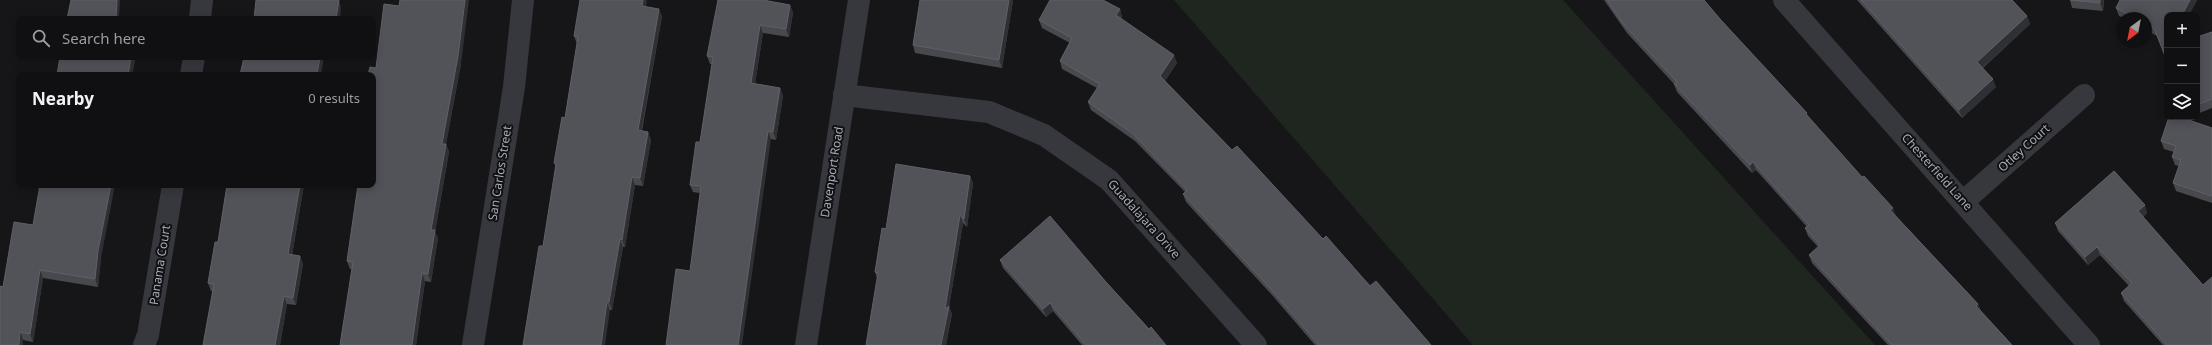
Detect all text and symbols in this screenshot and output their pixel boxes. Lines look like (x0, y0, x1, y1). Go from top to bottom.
north arrow (2116, 12, 2152, 48)
map controls (2164, 12, 2200, 120)
button: + (2164, 12, 2200, 48)
search box (16, 16, 376, 60)
icon: search (30, 27, 52, 49)
text: Search here (62, 28, 145, 48)
button: − (2164, 48, 2200, 84)
button: layers (2164, 84, 2200, 120)
text: Nearby (32, 87, 94, 110)
text: 0 results (308, 89, 360, 107)
street label: Otley Court (1994, 119, 2054, 175)
street label: San Carlos Street (484, 124, 516, 222)
street label: Davenport Road (816, 125, 847, 219)
street label: Chesterfield Lane (1898, 129, 1977, 214)
street label: Guadalajara Drive (1104, 175, 1185, 262)
street label: Panama Court (145, 223, 174, 306)

